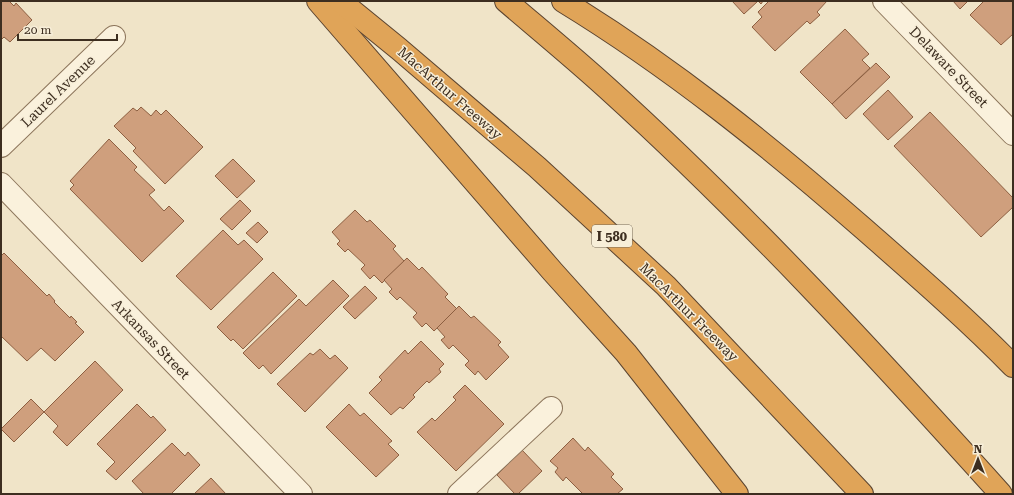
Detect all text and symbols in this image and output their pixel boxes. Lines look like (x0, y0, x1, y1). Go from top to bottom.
scale bar (18, 16, 117, 42)
text: 20 m (24, 23, 51, 37)
street label: Delaware Street (906, 23, 992, 111)
street label: MacArthur Freeway (395, 44, 506, 143)
street label: Laurel Avenue (18, 52, 98, 130)
road number: I 580 (592, 225, 632, 247)
street label: MacArthur Freeway (637, 260, 742, 365)
street label: Arkansas Street (109, 296, 193, 382)
north arrow (958, 439, 998, 479)
text: N (974, 443, 983, 456)

